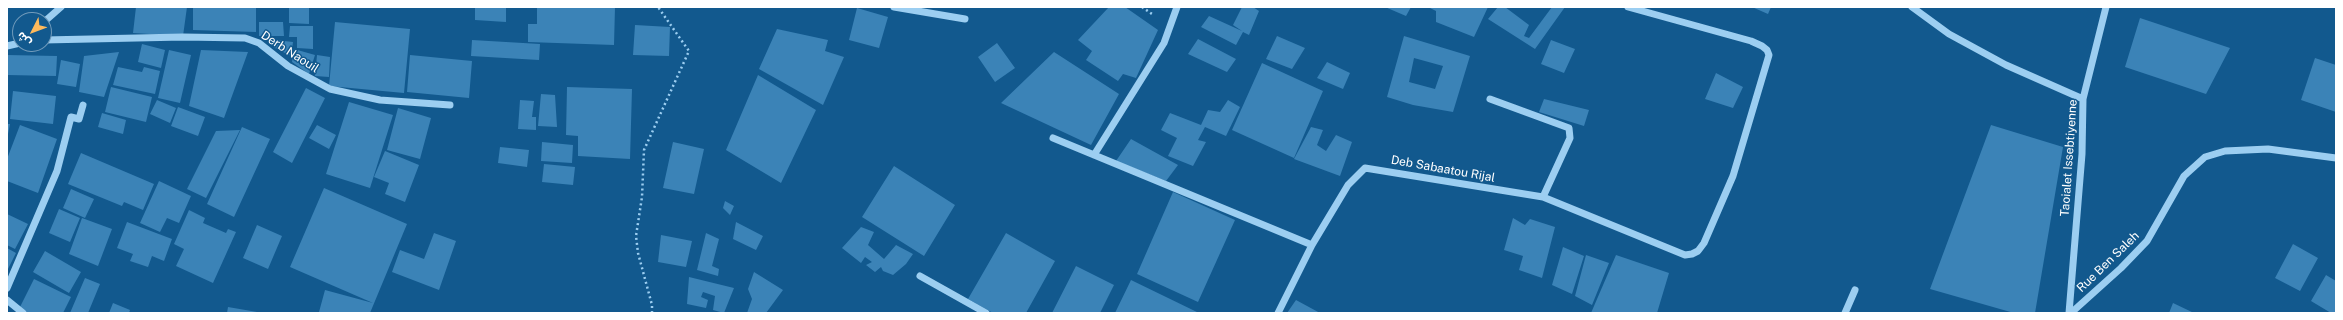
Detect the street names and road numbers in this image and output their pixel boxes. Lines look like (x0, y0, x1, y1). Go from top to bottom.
street label: Derb Naouil (258, 28, 322, 76)
street label: Taoialet Issebtiyenne (2058, 99, 2080, 217)
street label: Deb Sabaatou Rijal (1390, 153, 1496, 185)
street label: Rue Ben Saleh (2074, 229, 2142, 295)

